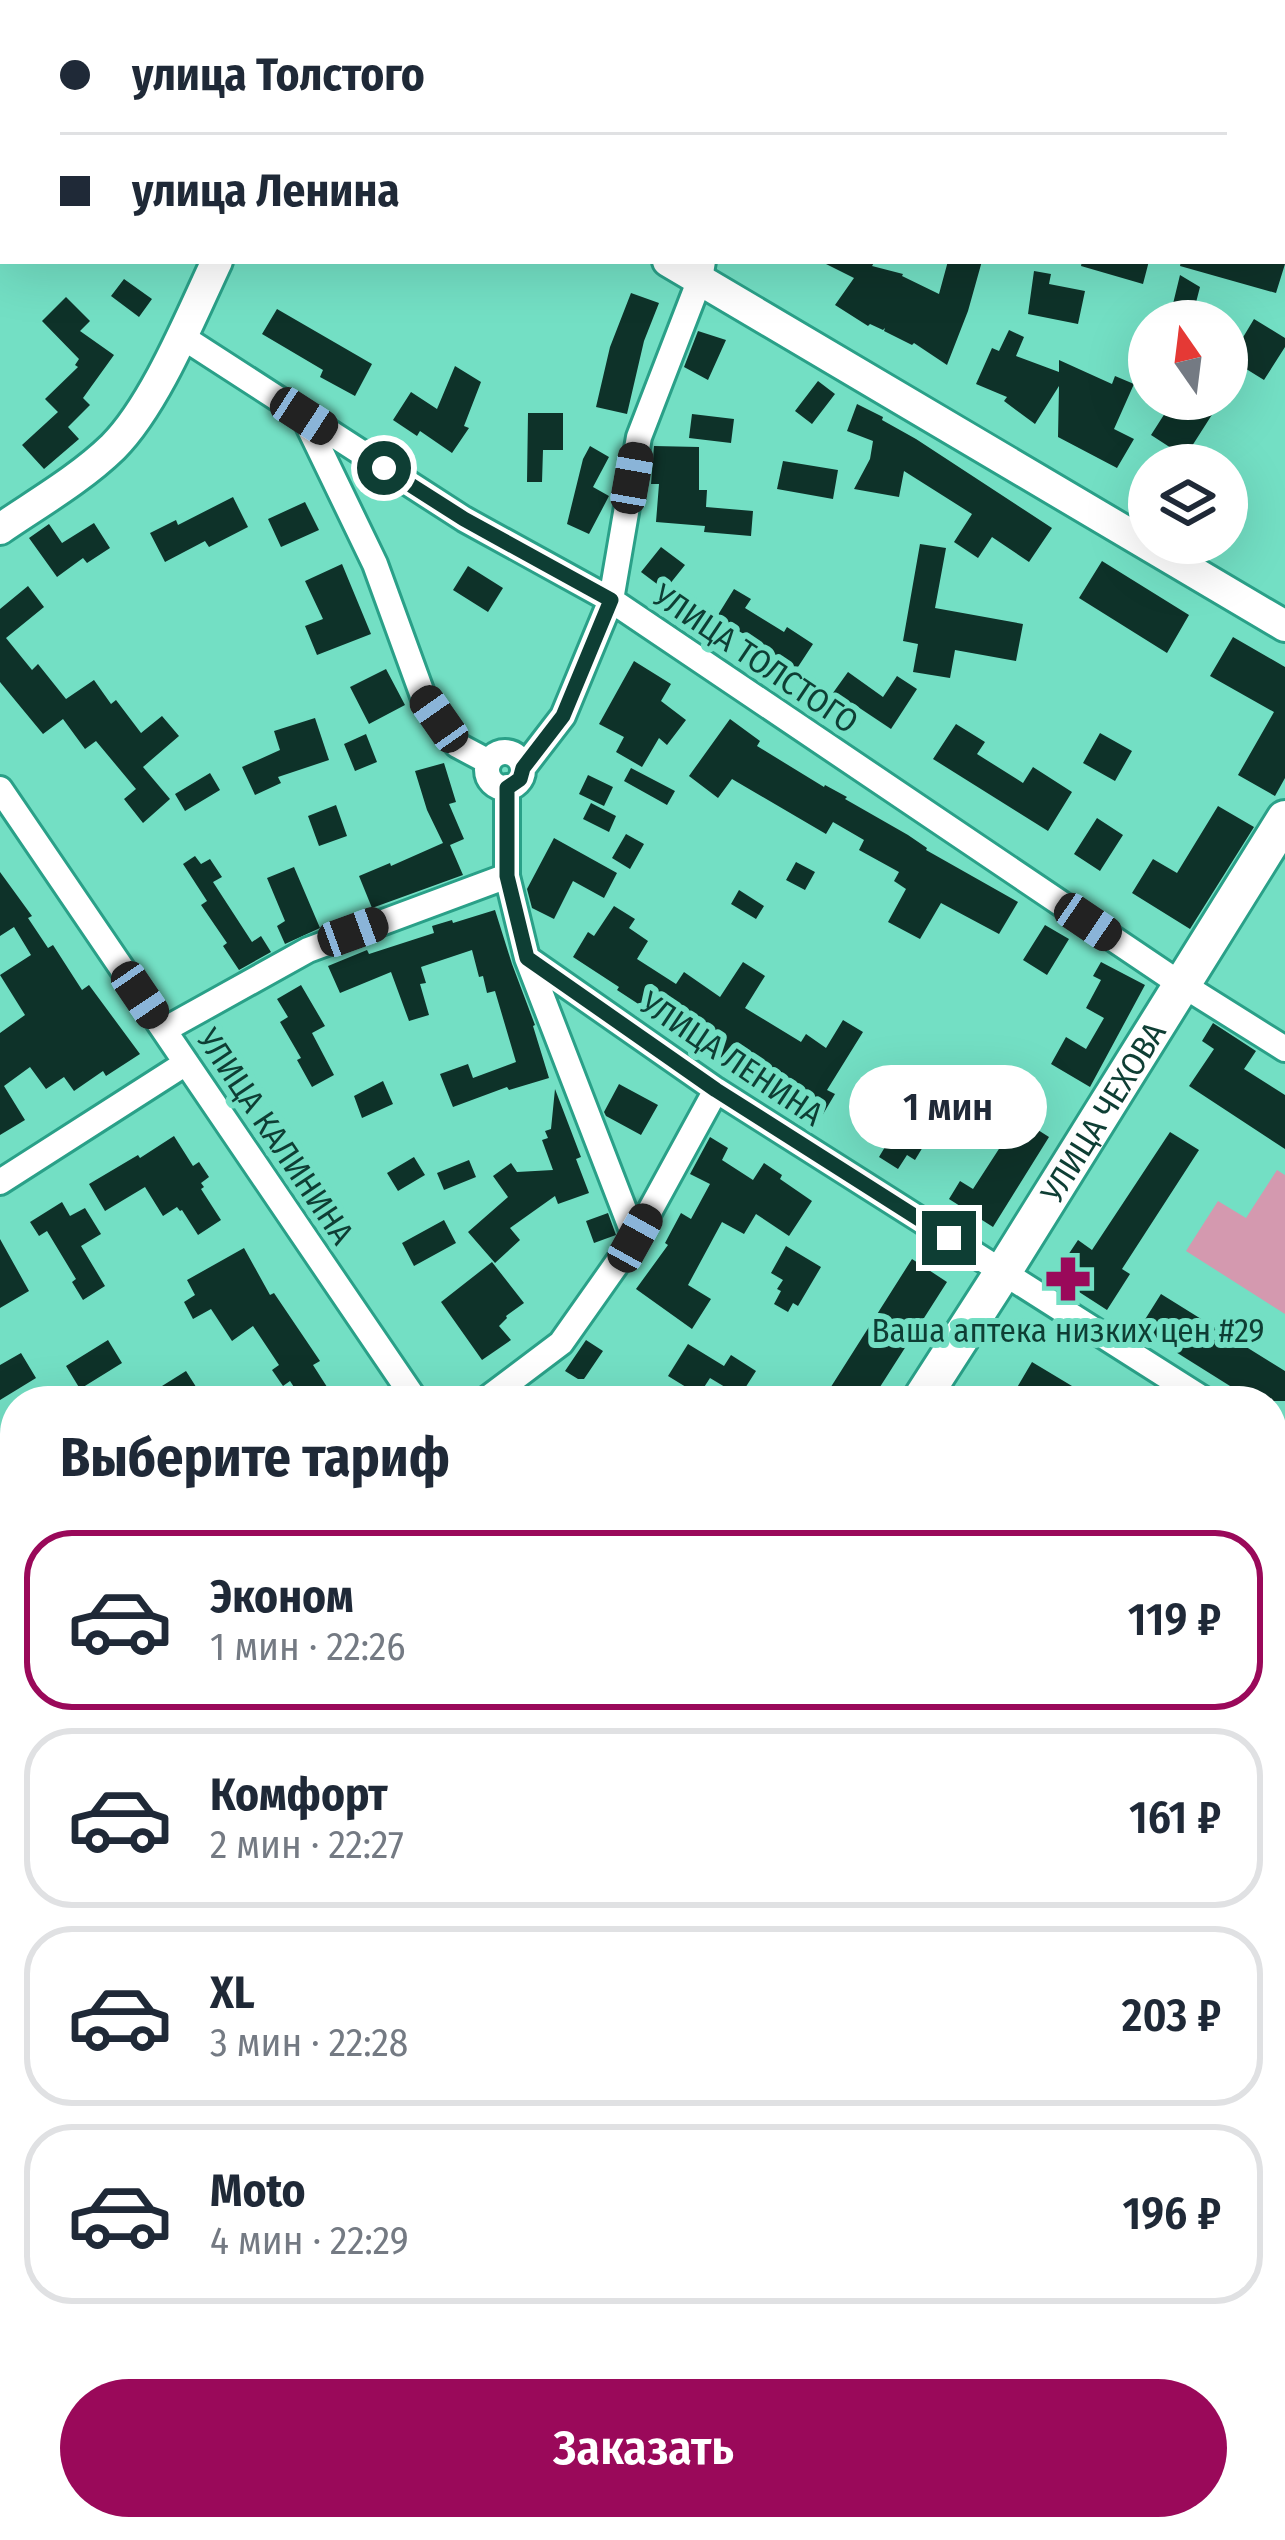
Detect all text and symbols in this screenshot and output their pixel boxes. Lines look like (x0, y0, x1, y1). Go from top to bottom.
text: улица Толстого (132, 48, 425, 102)
text: улица Ленина (132, 164, 400, 218)
north arrow (1128, 300, 1248, 420)
map controls (1128, 300, 1248, 564)
car (264, 381, 344, 451)
car (608, 439, 656, 517)
route start (357, 441, 411, 495)
button: layers (1128, 444, 1248, 564)
street label: УЛИЦА ТОЛСТОГО (644, 575, 866, 742)
car (404, 679, 474, 759)
car (1048, 887, 1128, 957)
car (313, 903, 393, 961)
car (105, 955, 175, 1035)
street label: УЛИЦА ЛЕНИНА (632, 982, 831, 1135)
street label: УЛИЦА ЧЕХОВА (1032, 1014, 1175, 1211)
street label: УЛИЦА КАЛИНИНА (188, 1020, 362, 1253)
callout: 1 мин (850, 1064, 1048, 1148)
text: 1 мин (903, 1084, 993, 1130)
car (602, 1198, 668, 1278)
route end (922, 1211, 976, 1265)
pharmacy icon: Ваша аптека низких цен #29 (1043, 1254, 1093, 1304)
place label: Ваша аптека низких цен #29 (872, 1311, 1265, 1351)
text: Выберите тариф (60, 1426, 450, 1490)
icon: car (66, 1566, 174, 1674)
text: Эконом (210, 1570, 354, 1624)
text: 119 ₽ (1128, 1593, 1221, 1647)
text: 1 мин · 22:26 (210, 1624, 406, 1670)
icon: car (66, 1764, 174, 1872)
text: Комфорт (210, 1768, 388, 1822)
text: 161 ₽ (1129, 1791, 1221, 1845)
text: 2 мин · 22:27 (210, 1822, 404, 1868)
icon: car (66, 1962, 174, 2070)
text: XL (210, 1966, 255, 2020)
text: 203 ₽ (1122, 1989, 1221, 2043)
text: 3 мин · 22:28 (210, 2020, 408, 2066)
icon: car (66, 2160, 174, 2268)
text: Moto (210, 2164, 306, 2218)
text: 196 ₽ (1123, 2187, 1221, 2241)
text: 4 мин · 22:29 (210, 2218, 409, 2264)
button: Заказать (60, 2379, 1227, 2517)

